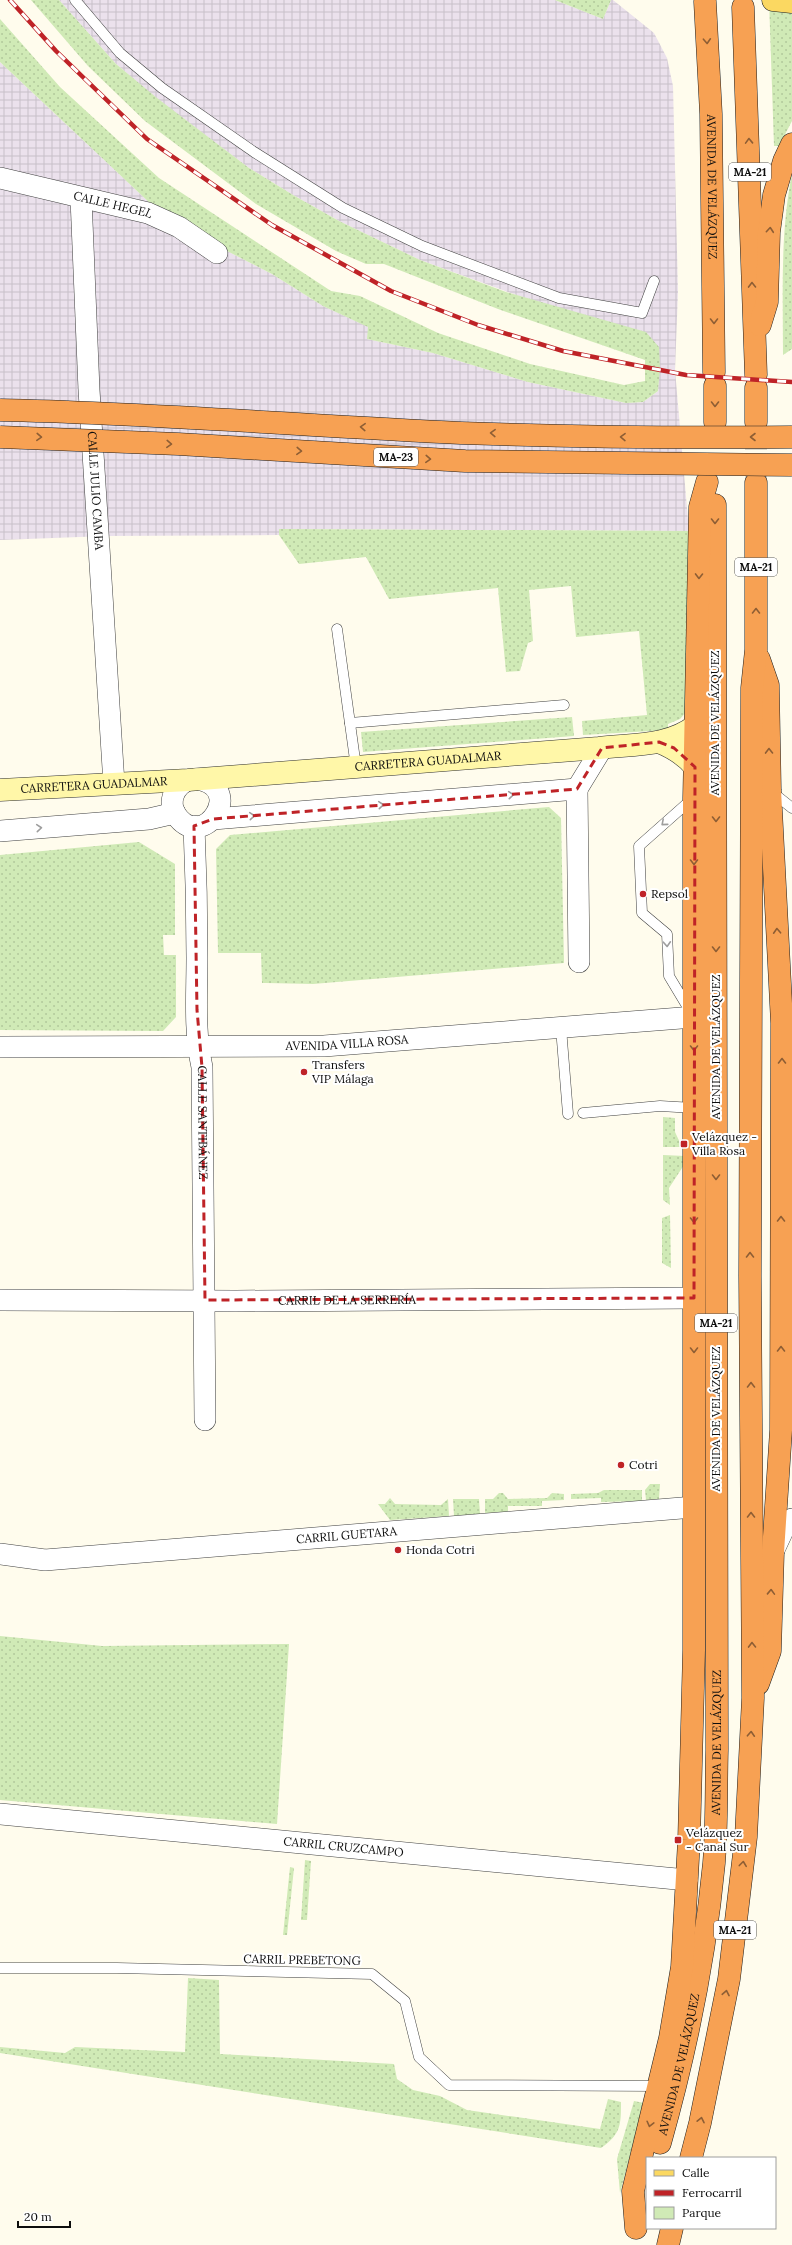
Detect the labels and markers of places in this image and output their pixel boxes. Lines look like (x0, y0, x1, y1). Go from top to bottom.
place label: Repsol (651, 886, 688, 901)
marker: Repsol (638, 889, 648, 899)
place label: Transfers VIP Málaga (311, 1057, 374, 1086)
marker: Transfers VIP Málaga (299, 1067, 309, 1077)
place label: Velázquez - Villa Rosa (691, 1129, 757, 1158)
marker: Velázquez - Villa Rosa (679, 1139, 689, 1149)
place label: Cotri (629, 1457, 658, 1472)
marker: Cotri (616, 1460, 626, 1470)
place label: Honda Cotri (406, 1542, 475, 1557)
marker: Honda Cotri (393, 1545, 403, 1555)
place label: Velázquez - Canal Sur (685, 1825, 749, 1854)
marker: Velázquez - Canal Sur (673, 1835, 683, 1845)

